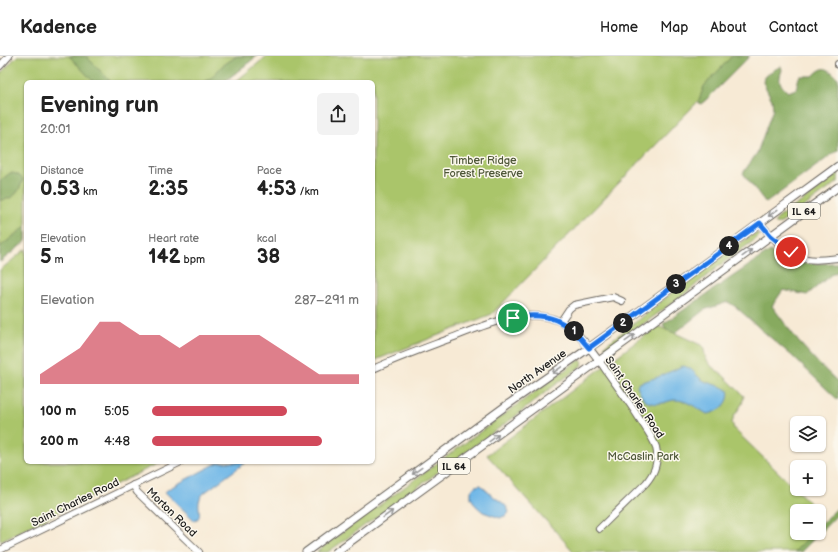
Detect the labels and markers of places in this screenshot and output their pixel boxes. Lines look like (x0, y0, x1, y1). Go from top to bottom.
pin (774, 235, 808, 269)
pin: 4 (719, 236, 739, 256)
pin: 3 (666, 274, 686, 294)
pin (496, 301, 530, 335)
pin: 2 (613, 313, 633, 333)
pin: 1 (564, 321, 584, 341)

